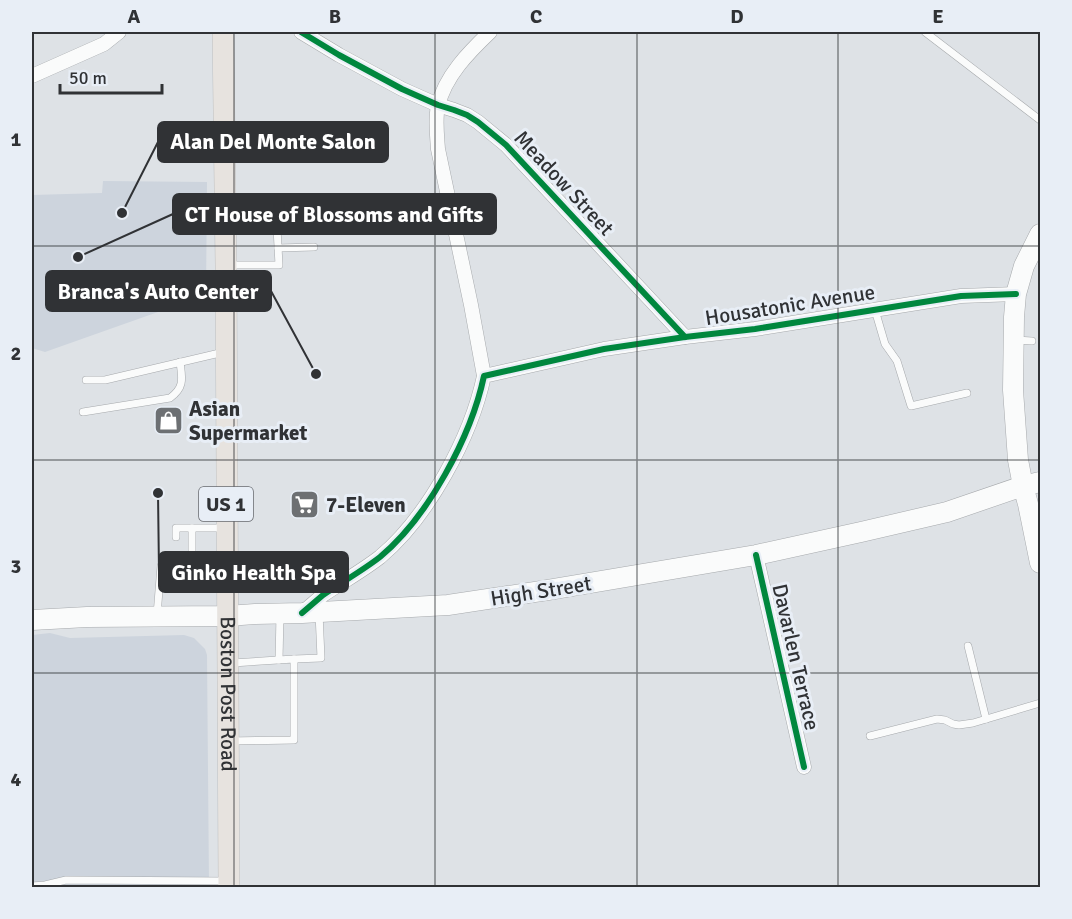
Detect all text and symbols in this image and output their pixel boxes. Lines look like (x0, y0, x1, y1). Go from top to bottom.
text: A (128, 4, 141, 29)
text: B (329, 4, 341, 29)
text: C (530, 4, 542, 29)
text: D (730, 4, 744, 29)
text: E (932, 4, 944, 29)
scale bar (60, 57, 162, 95)
text: 50 m (69, 67, 107, 89)
callout: Alan Del Monte Salon (158, 122, 388, 162)
street label: Meadow Street (509, 125, 619, 241)
text: 1 (11, 127, 22, 152)
text: Alan Del Monte Salon (170, 128, 376, 155)
callout: CT House of Blossoms and Gifts (173, 194, 496, 234)
text: CT House of Blossoms and Gifts (185, 201, 484, 228)
callout: Branca's Auto Center (46, 271, 271, 311)
text: Branca's Auto Center (58, 278, 259, 305)
street label: Housatonic Avenue (703, 279, 877, 331)
text: 2 (11, 341, 21, 366)
place label: Asian Supermarket (189, 396, 307, 446)
shop icon: Asian Supermarket (152, 405, 184, 437)
road number: US 1 (199, 487, 253, 521)
supermarket icon: 7-Eleven (289, 489, 321, 521)
place label: 7-Eleven (326, 492, 406, 518)
callout: Ginko Health Spa (159, 552, 348, 592)
text: 3 (11, 554, 21, 579)
text: Ginko Health Spa (172, 559, 336, 586)
street label: High Street (489, 570, 593, 612)
street label: Davarlen Terrace (767, 581, 825, 733)
street label: Boston Post Road (215, 616, 241, 772)
text: 4 (11, 767, 22, 792)

